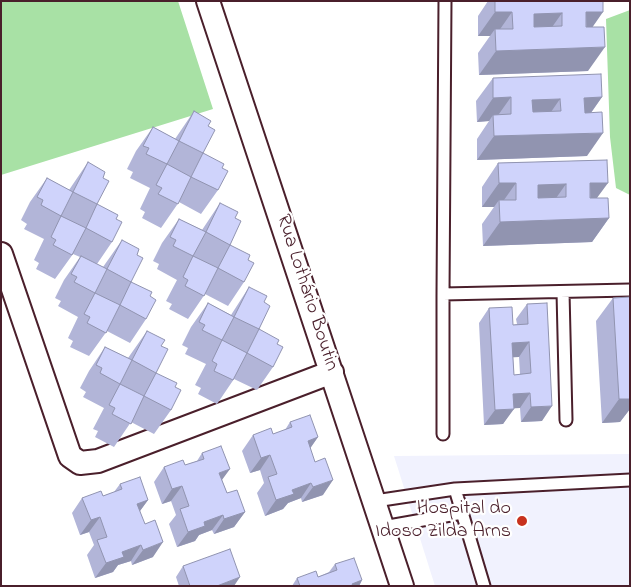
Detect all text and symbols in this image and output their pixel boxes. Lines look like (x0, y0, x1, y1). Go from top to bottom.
street label: Rua Lothário Boutin (269, 212, 343, 374)
place label: Hospital do Idoso Zilda Arns (375, 498, 511, 545)
marker: Hospital do Idoso Zilda Arns (515, 514, 529, 528)

